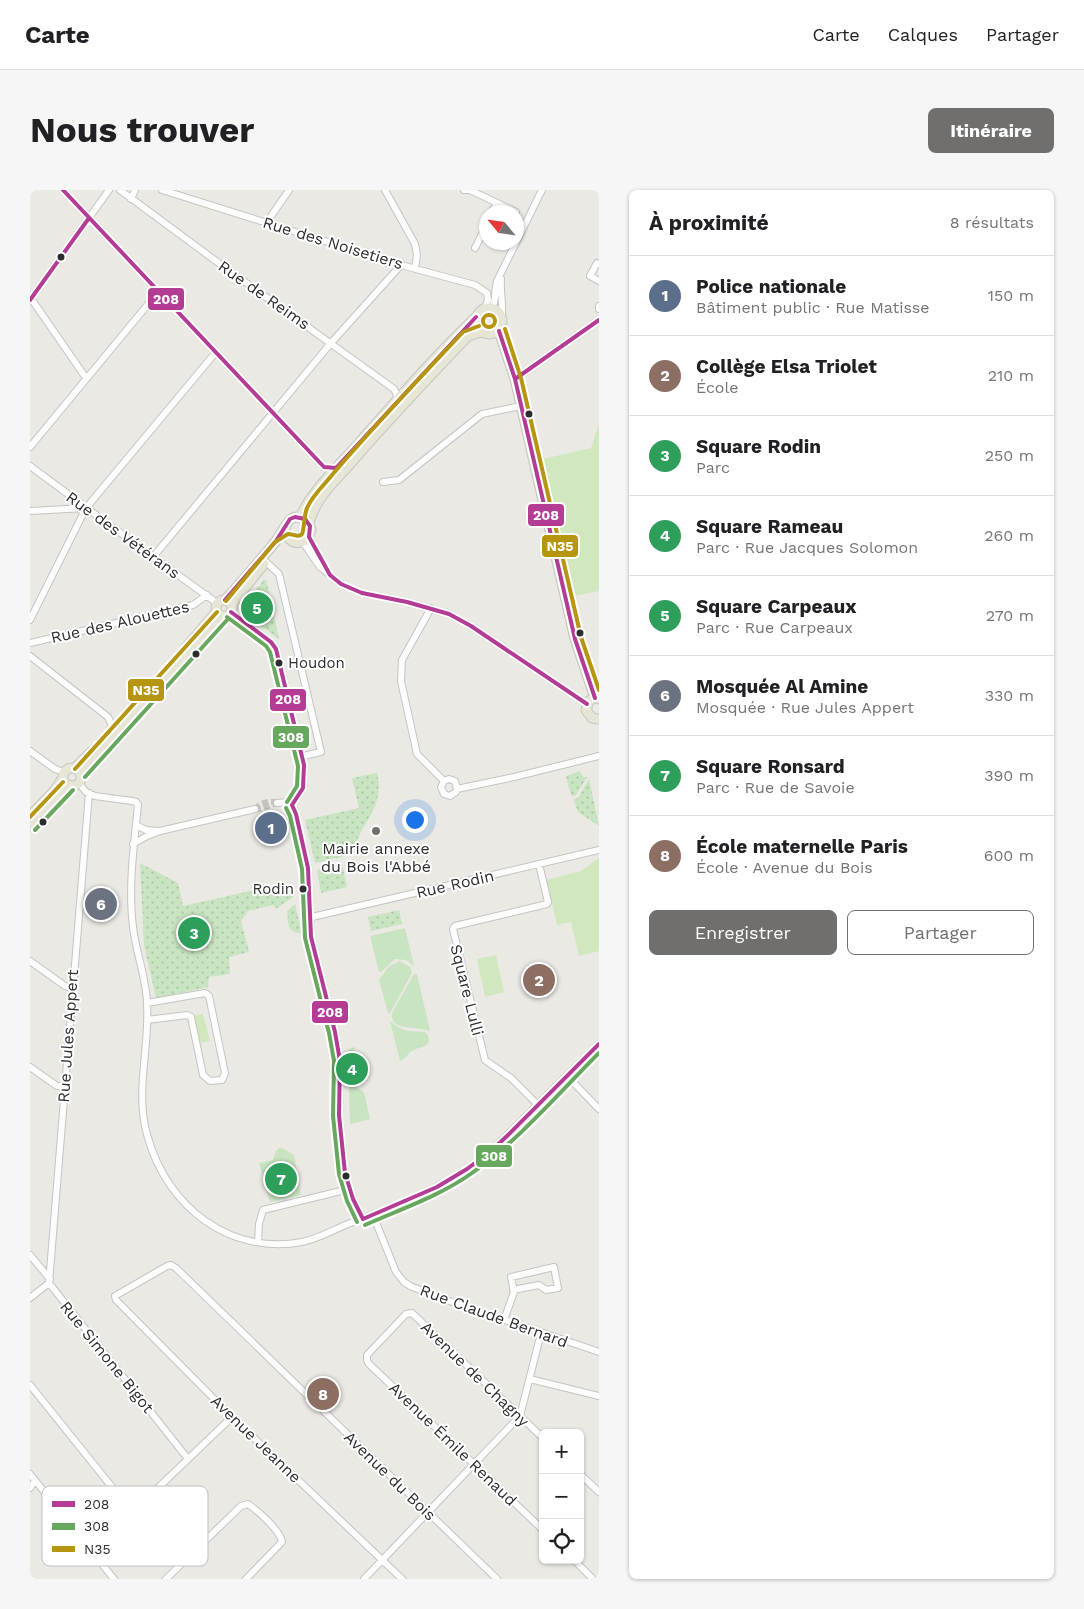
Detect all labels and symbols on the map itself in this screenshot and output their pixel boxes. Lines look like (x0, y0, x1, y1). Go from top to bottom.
north arrow (479, 205, 524, 250)
street label: Rue des Noisetiers (260, 213, 406, 273)
unlabelled marker (56, 252, 66, 262)
street label: Rue de Reims (215, 256, 313, 334)
line badge: 208 (147, 287, 185, 311)
text: 208 (153, 291, 179, 307)
unlabelled marker (524, 409, 534, 419)
street label: Rue des Vétérans (62, 487, 184, 583)
line badge: 208 (527, 503, 565, 527)
text: 208 (533, 507, 559, 523)
line badge: N35 (541, 534, 579, 558)
text: N35 (547, 538, 573, 554)
pin: 5 (241, 589, 273, 627)
street label: Rue des Alouettes (49, 597, 191, 647)
unlabelled marker (575, 628, 585, 638)
unlabelled marker (191, 649, 201, 659)
place label: Houdon (288, 654, 345, 672)
marker: Houdon (274, 658, 284, 668)
line badge: N35 (127, 678, 165, 702)
text: N35 (133, 682, 159, 698)
line badge: 208 (269, 688, 307, 712)
text: 208 (275, 691, 301, 707)
line badge: 308 (272, 725, 310, 749)
text: 308 (278, 729, 304, 745)
your location (402, 807, 428, 833)
pin: 1 (255, 809, 287, 847)
unlabelled marker (38, 817, 48, 827)
marker: Mairie annexe du Bois l'Abbé (370, 825, 382, 837)
place label: Mairie annexe du Bois l'Abbé (321, 839, 431, 876)
street label: Rue Rodin (414, 866, 496, 902)
place label: Rodin (253, 880, 294, 898)
marker: Rodin (298, 884, 308, 894)
pin: 6 (85, 885, 117, 923)
pin: 3 (178, 914, 210, 952)
street label: Square Lulli (446, 942, 488, 1038)
pin: 2 (523, 961, 555, 999)
street label: Rue Jules Appert (54, 969, 82, 1103)
line badge: 208 (311, 1000, 349, 1024)
text: 208 (317, 1004, 343, 1020)
pin: 4 (336, 1050, 368, 1088)
line badge: 308 (475, 1144, 513, 1168)
text: 308 (481, 1148, 507, 1164)
pin: 7 (265, 1160, 297, 1198)
unlabelled marker (341, 1171, 351, 1181)
street label: Rue Claude Bernard (417, 1280, 571, 1352)
street label: Rue Simone Bigot (56, 1297, 158, 1417)
street label: Avenue de Chagny (417, 1317, 534, 1431)
pin: 8 (307, 1375, 339, 1413)
street label: Avenue Émile Renaud (385, 1378, 521, 1510)
street label: Avenue Jeanne (207, 1391, 305, 1487)
street label: Avenue du Bois (340, 1427, 440, 1525)
legend (42, 1486, 208, 1566)
text: 208 (84, 1496, 110, 1512)
text: 308 (84, 1518, 110, 1534)
text: N35 (84, 1541, 111, 1557)

